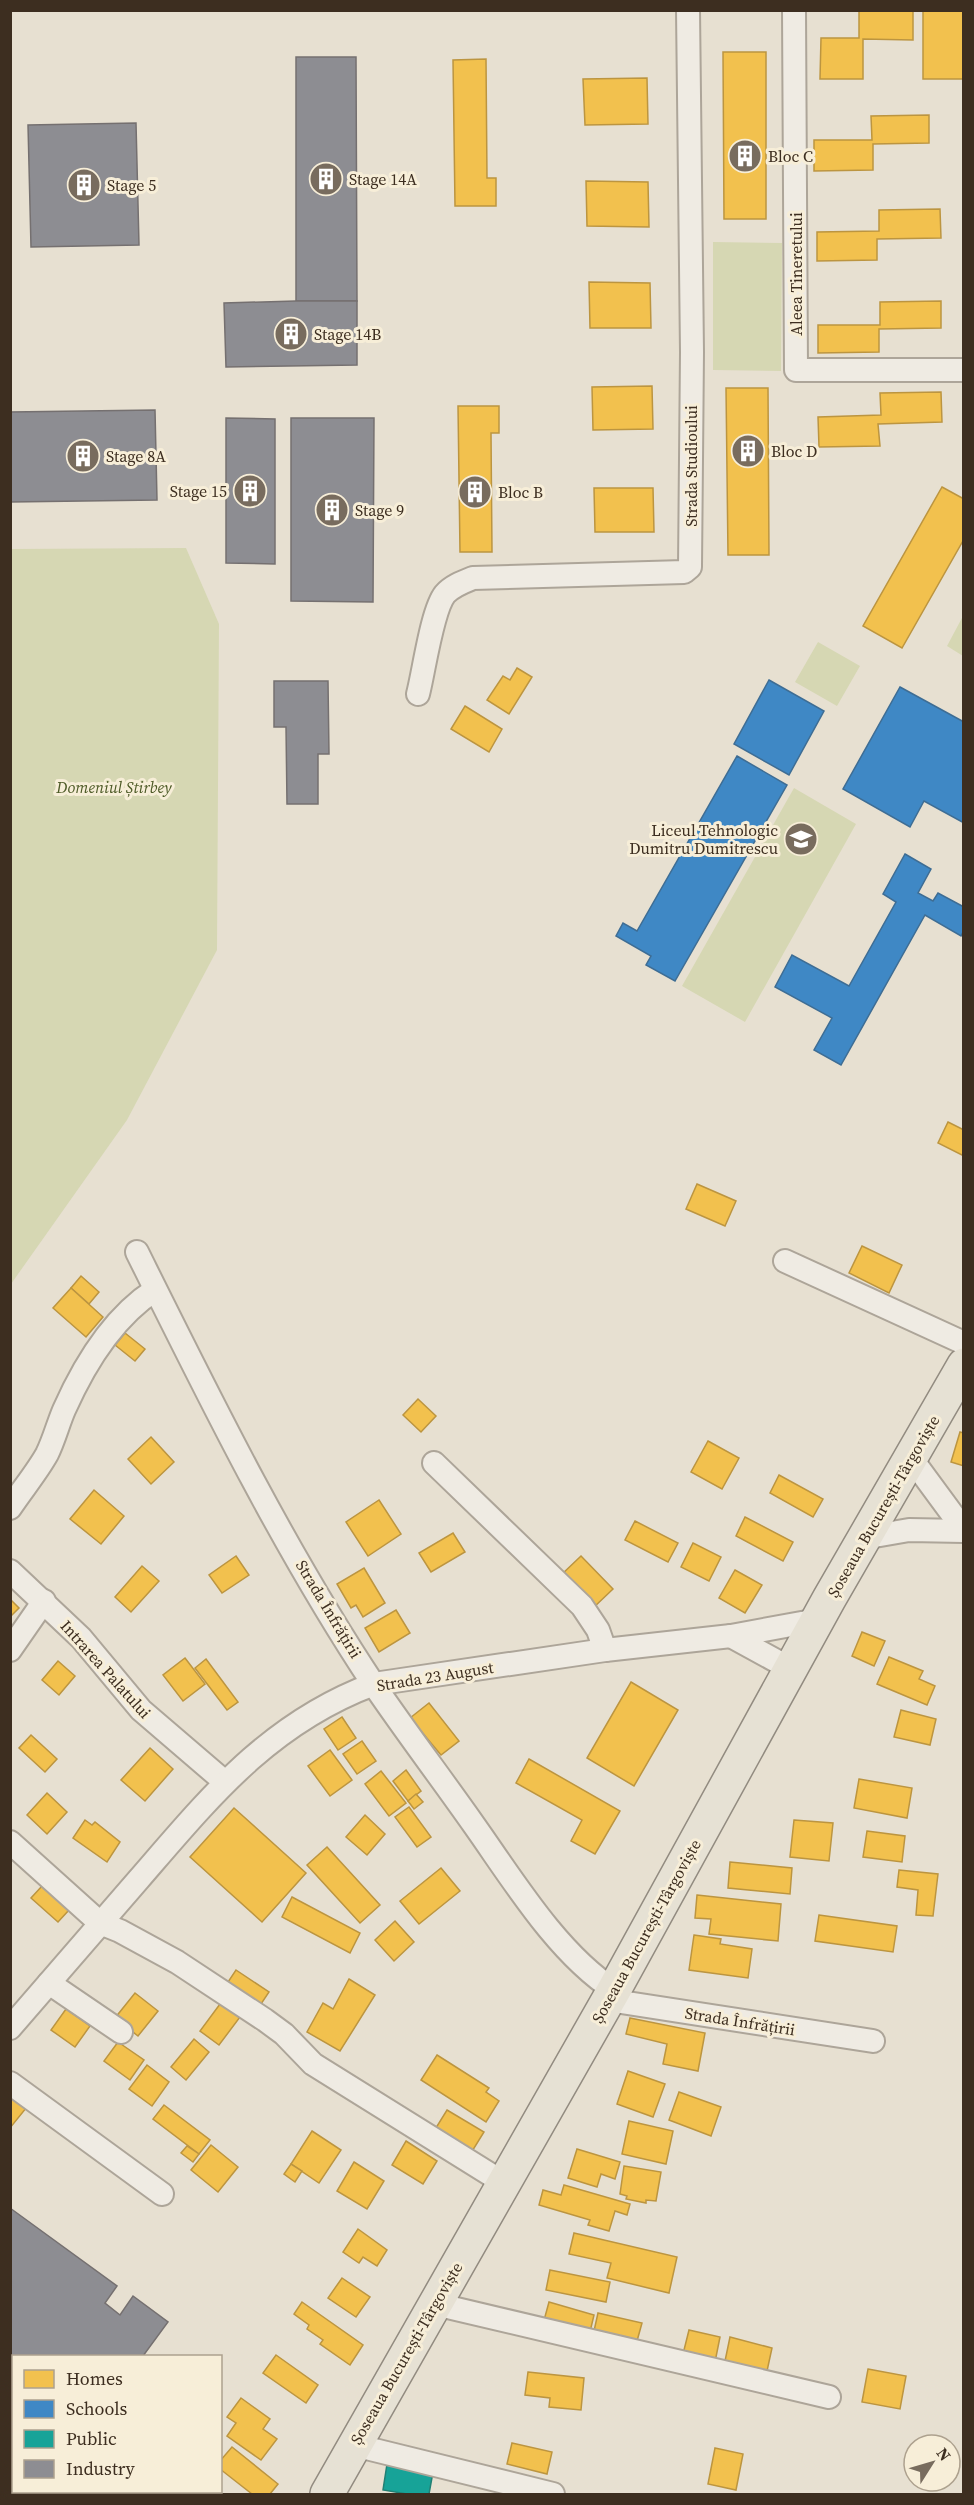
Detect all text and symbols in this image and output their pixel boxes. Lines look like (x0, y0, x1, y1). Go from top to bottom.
building icon: Bloc C (727, 138, 763, 174)
place label: Bloc C (768, 145, 813, 167)
building icon: Stage 14A (308, 161, 344, 197)
building icon: Stage 5 (66, 167, 102, 203)
place label: Stage 14A (349, 168, 417, 190)
place label: Stage 5 (107, 174, 156, 196)
street label: Aleea Tineretului (785, 212, 807, 336)
building icon: Stage 14B (273, 316, 309, 352)
place label: Stage 14B (314, 323, 381, 345)
street label: Strada Studioului (680, 405, 702, 527)
building icon: Bloc D (730, 433, 766, 469)
building icon: Stage 8A (65, 438, 101, 474)
place label: Bloc D (771, 440, 817, 462)
place label: Stage 8A (106, 445, 166, 467)
building icon: Stage 15 (232, 473, 268, 509)
building icon: Bloc B (457, 474, 493, 510)
place label: Stage 15 (170, 480, 227, 502)
place label: Bloc B (498, 481, 543, 503)
building icon: Stage 9 (314, 492, 350, 528)
place label: Stage 9 (355, 499, 404, 521)
park label: Domeniul Știrbey (55, 776, 172, 798)
place label: Liceul Tehnologic Dumitru Dumitrescu (629, 819, 778, 859)
school or university icon: Liceul Tehnologic Dumitru Dumitrescu (783, 821, 819, 857)
street label: Șoseaua București-Târgoviște (822, 1411, 944, 1601)
street label: Strada Înfrățirii (291, 1556, 367, 1662)
street label: Intrarea Palatului (56, 1615, 156, 1723)
street label: Strada 23 August (375, 1656, 496, 1696)
street label: Șoseaua București-Târgoviște (586, 1835, 706, 2027)
street label: Strada Înfrățirii (683, 2001, 797, 2041)
street label: Șoseaua București-Târgoviște (345, 2258, 467, 2448)
legend (12, 2355, 222, 2493)
text: Homes (66, 2366, 123, 2391)
text: Schools (66, 2396, 128, 2421)
text: Public (66, 2426, 117, 2451)
north arrow (902, 2433, 962, 2493)
text: N (932, 2443, 956, 2466)
text: Industry (66, 2456, 136, 2481)

